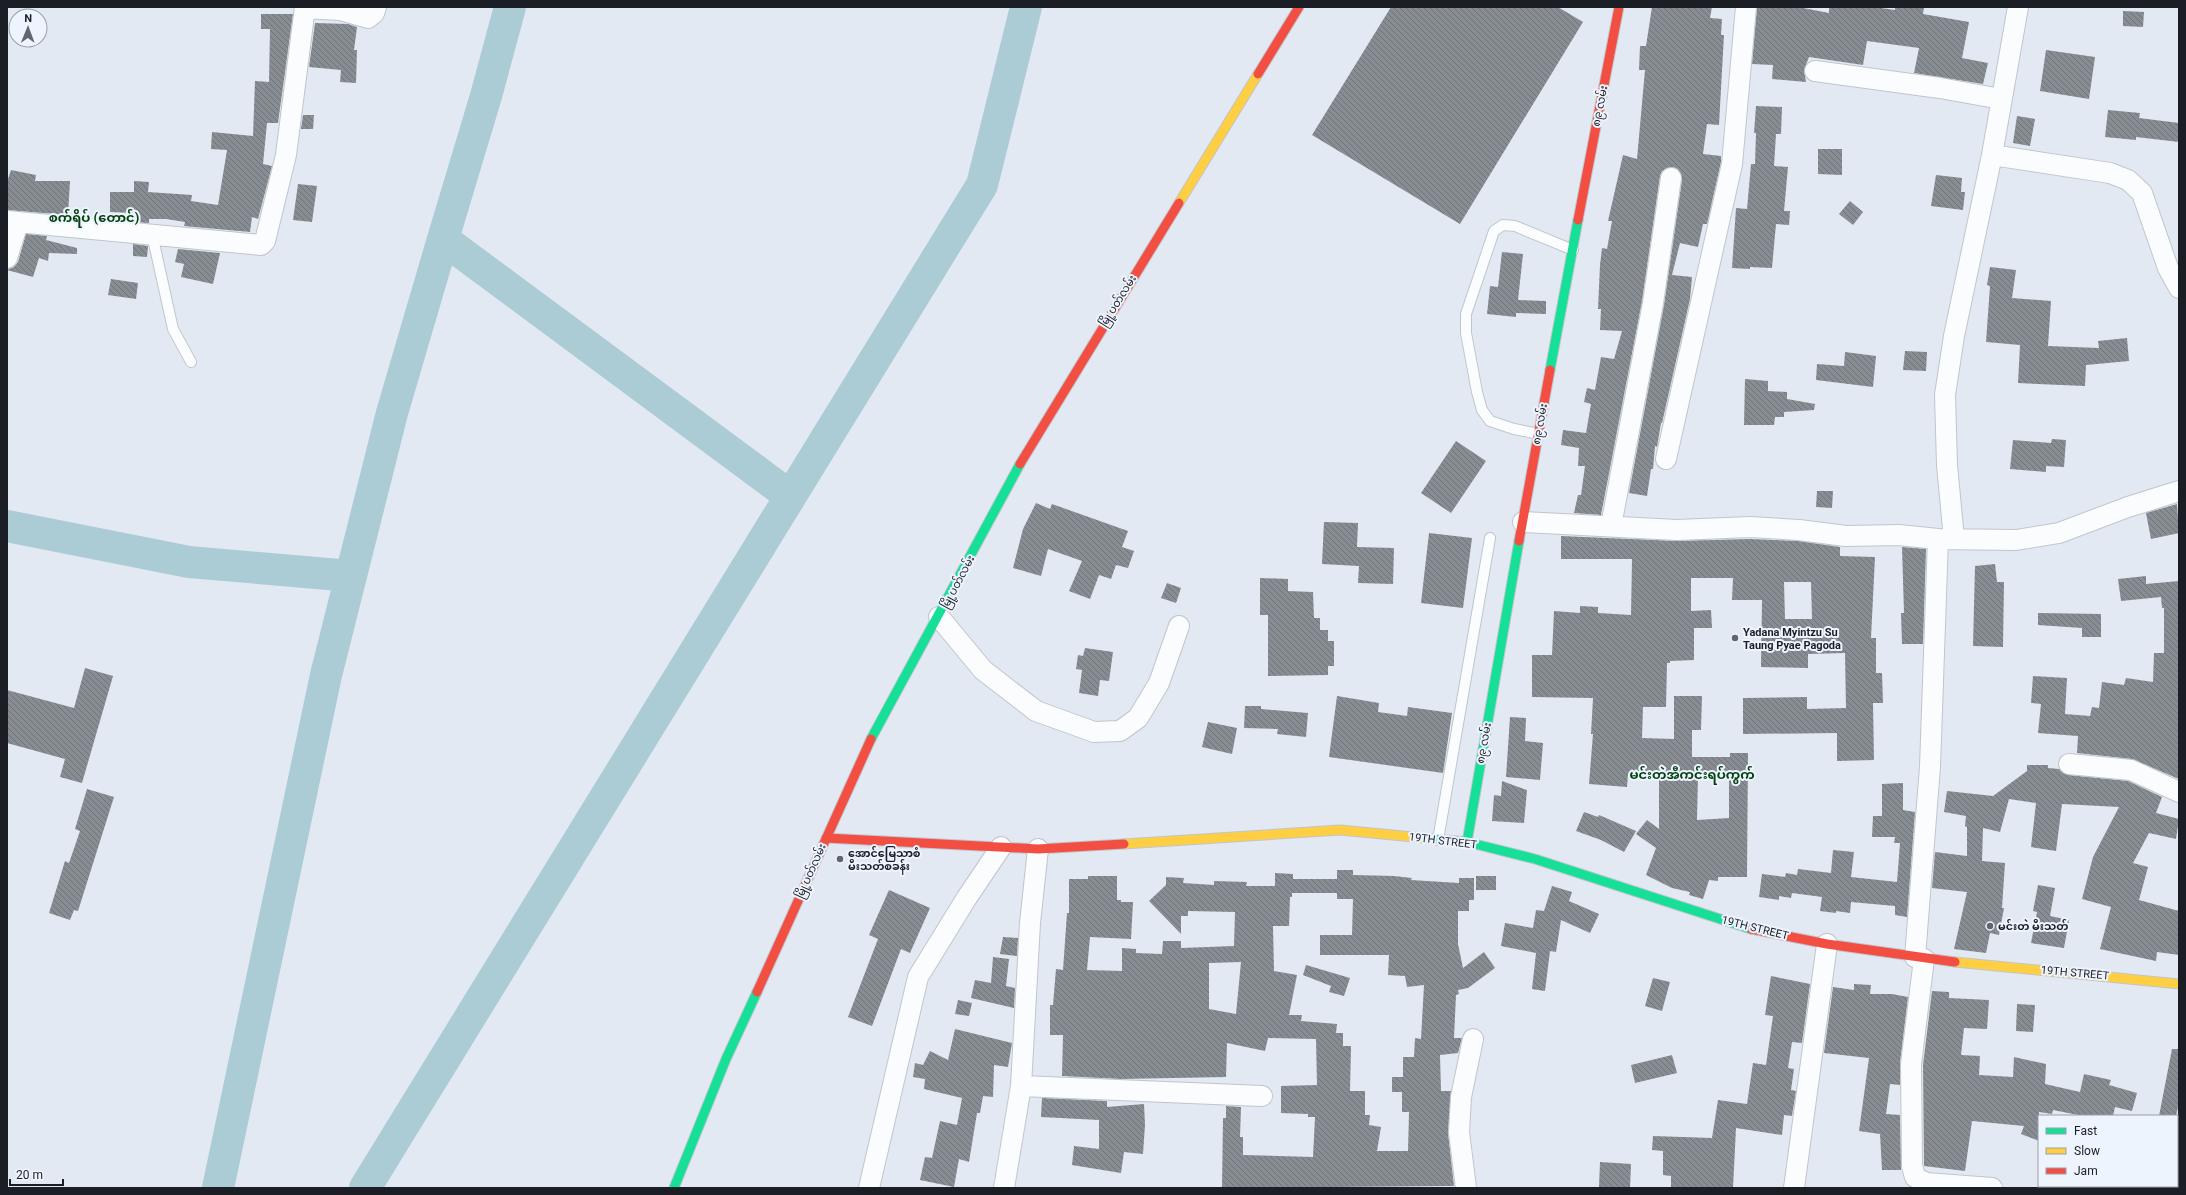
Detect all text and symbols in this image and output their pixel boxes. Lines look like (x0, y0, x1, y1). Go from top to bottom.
north arrow (8, 8, 48, 48)
text: N (24, 12, 32, 25)
street label: ၈၉ လမ်း (1589, 84, 1612, 128)
district label: စက်ရိပ် (တောင်) (49, 208, 139, 228)
street label: မြို့ပတ်လမ်း (1096, 272, 1141, 330)
street label: ၈၉ လမ်း (1529, 402, 1552, 446)
street label: မြို့ပတ်လမ်း (938, 552, 979, 612)
place label: Yadana Myintzu Su Taung Pyae Pagoda (1743, 626, 1841, 652)
marker: Yadana Myintzu Su Taung Pyae Pagoda (1730, 633, 1740, 643)
street label: ၈၉ လမ်း (1473, 721, 1496, 765)
district label: မင်းတဲအီကင်းရပ်ကွက် (1629, 765, 1755, 785)
street label: 19TH STREET (1408, 830, 1478, 852)
street label: မြို့ပတ်လမ်း (792, 841, 831, 901)
place label: အောင်မြေသာစံ မီးသတ်စခန်း (848, 846, 921, 875)
marker: အောင်မြေသာစံ မီးသတ်စခန်း (835, 854, 845, 864)
street label: 19TH STREET (1720, 913, 1790, 943)
place label: မင်းတဲ မီးသတ် (1998, 919, 2068, 933)
marker: မင်းတဲ မီးသတ် (1985, 921, 1995, 931)
street label: 19TH STREET (2040, 964, 2110, 983)
legend (2038, 1115, 2178, 1187)
text: Fast (2074, 1124, 2097, 1138)
text: Slow (2074, 1144, 2100, 1158)
scale bar (10, 1161, 63, 1187)
text: Jam (2074, 1164, 2098, 1178)
text: 20 m (16, 1168, 43, 1182)

